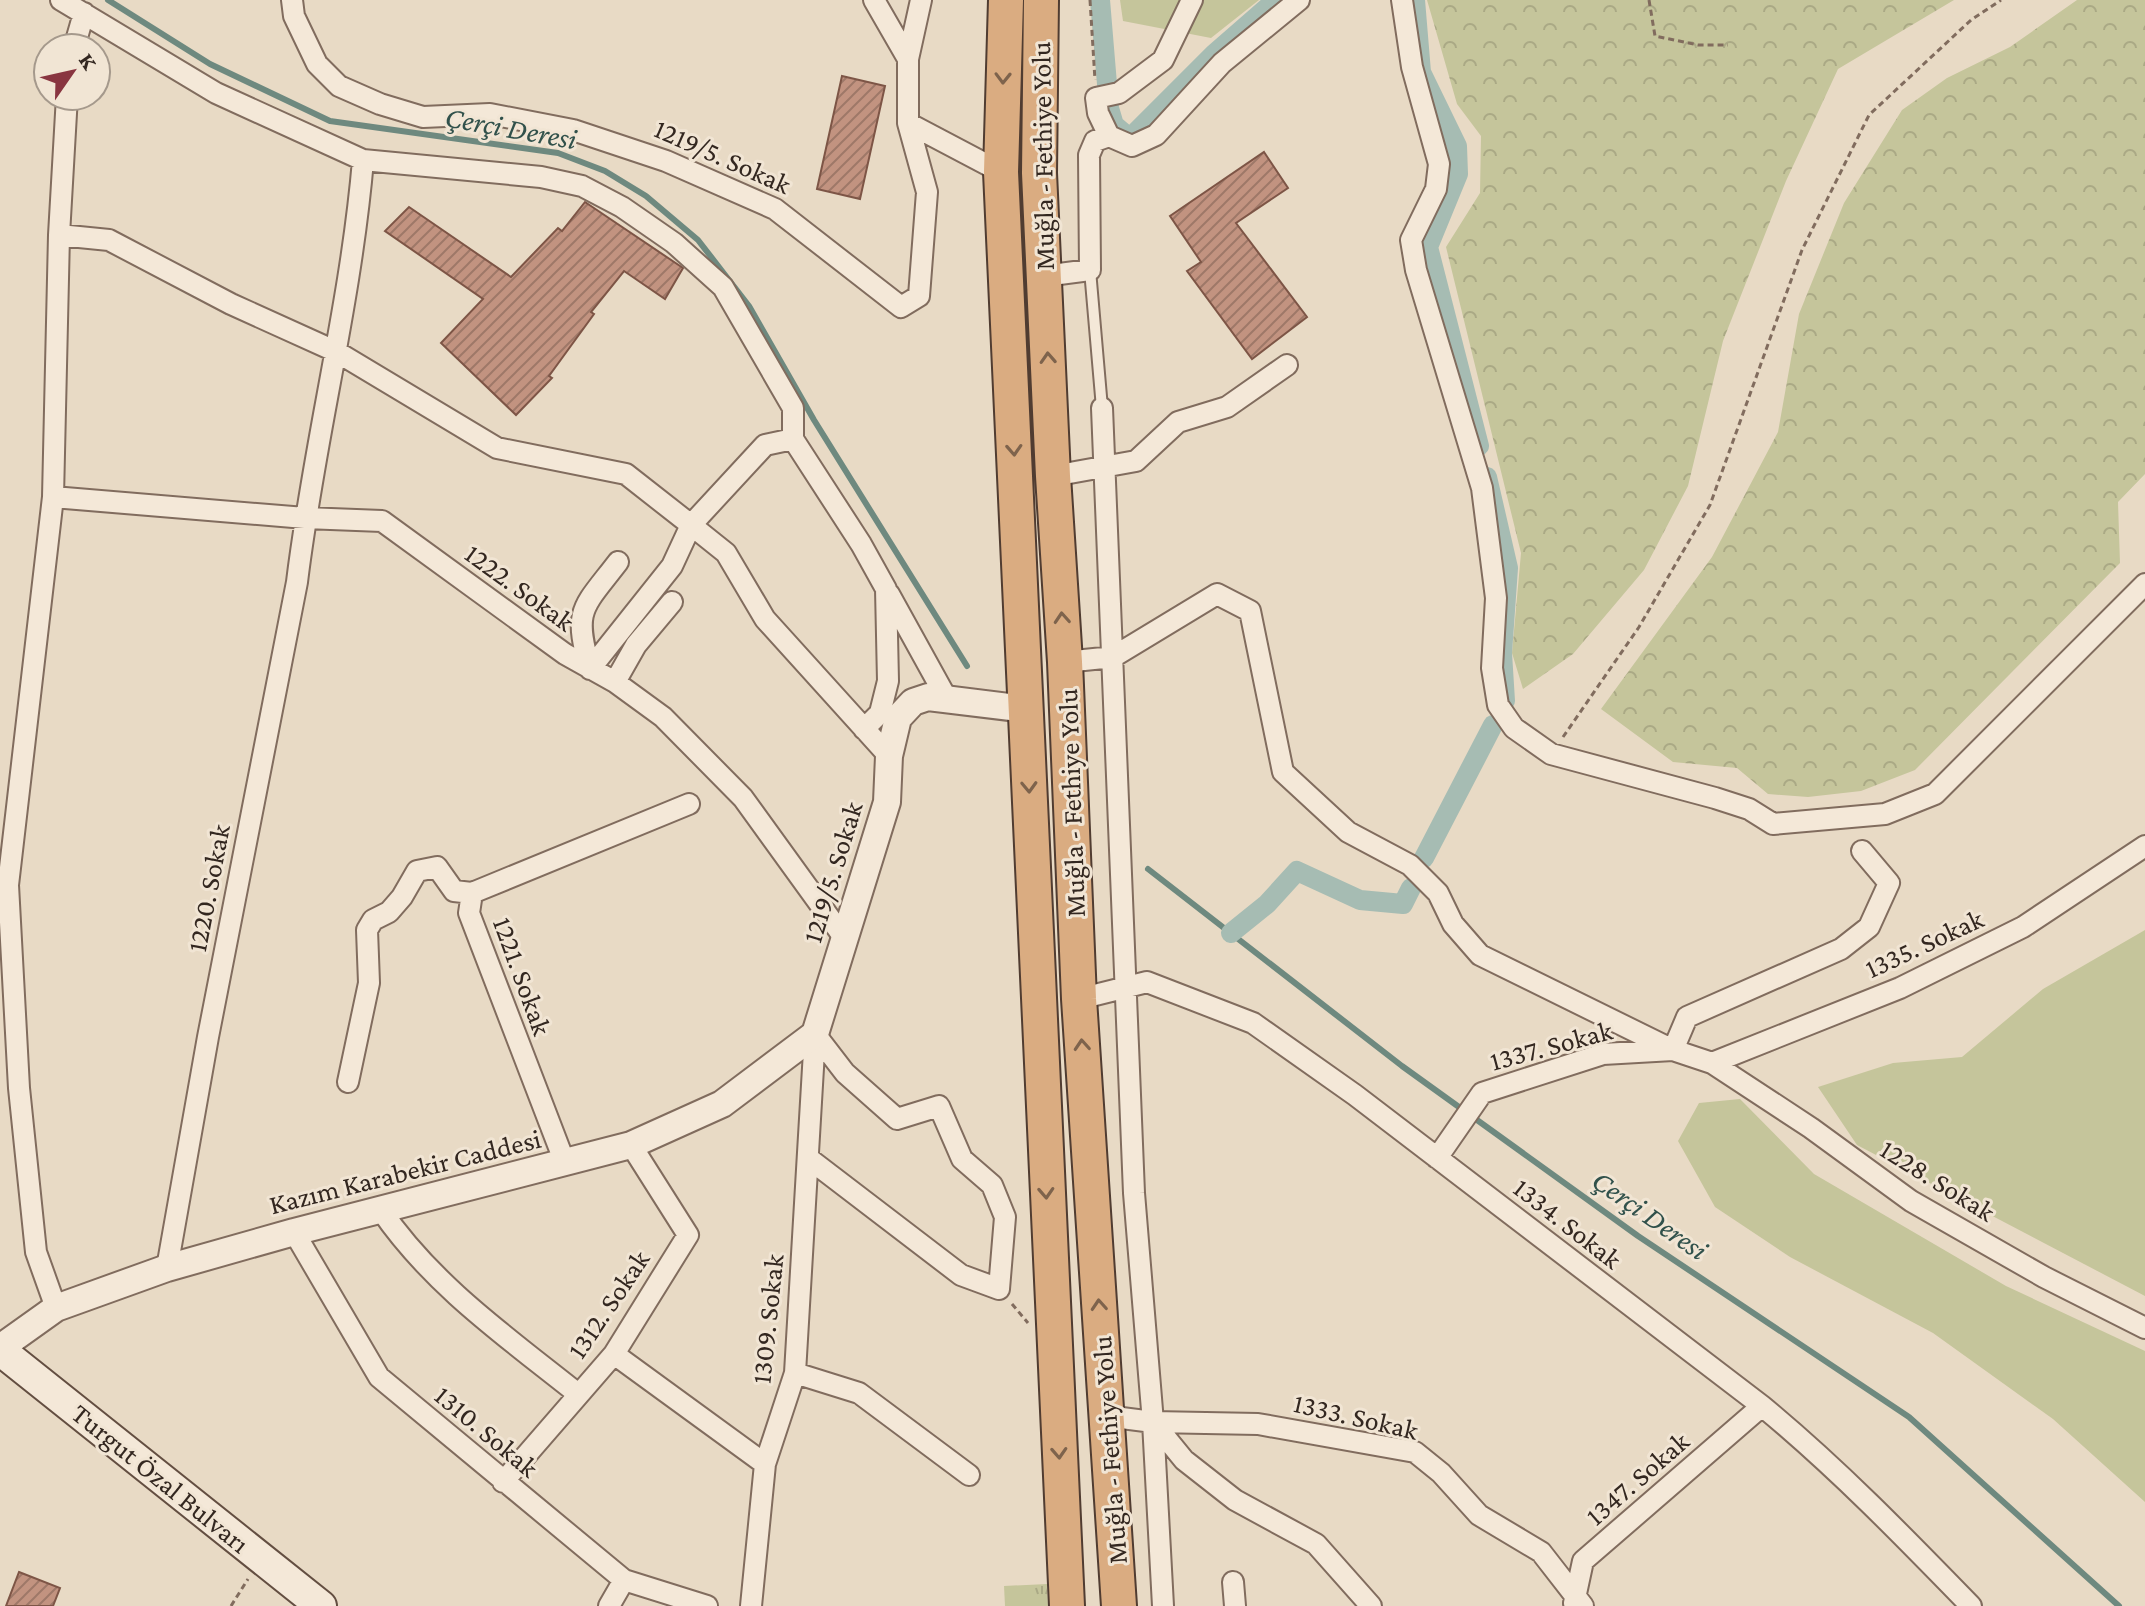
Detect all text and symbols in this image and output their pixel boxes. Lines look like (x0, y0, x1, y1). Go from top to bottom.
north arrow (32, 32, 112, 112)
street label: Muğla - Fethiye Yolu (1025, 41, 1060, 271)
text: K (74, 48, 103, 75)
one-way arrow (994, 72, 1011, 85)
water label: Çerçi Deresi (442, 100, 580, 156)
street label: 1219/5. Sokak (650, 113, 796, 201)
one-way arrow (1039, 351, 1056, 364)
one-way arrow (1005, 444, 1022, 457)
street label: 1222. Sokak (459, 537, 581, 638)
one-way arrow (1054, 611, 1071, 624)
street label: Muğla - Fethiye Yolu (1052, 688, 1091, 918)
one-way arrow (1020, 781, 1037, 794)
street label: 1219/5. Sokak (796, 797, 869, 946)
street label: 1220. Sokak (181, 821, 236, 954)
street label: 1335. Sokak (1860, 902, 1989, 984)
street label: 1221. Sokak (487, 913, 558, 1040)
street label: 1337. Sokak (1487, 1014, 1616, 1077)
one-way arrow (1074, 1038, 1091, 1051)
street label: Kazım Karabekir Caddesi (266, 1123, 544, 1220)
street label: 1228. Sokak (1875, 1133, 2001, 1228)
water label: Çerçi Deresi (1586, 1163, 1715, 1268)
street label: 1334. Sokak (1508, 1172, 1628, 1275)
one-way arrow (1038, 1187, 1055, 1200)
street label: 1312. Sokak (561, 1244, 656, 1364)
street label: 1309. Sokak (745, 1252, 790, 1385)
one-way arrow (1091, 1298, 1108, 1311)
street label: Muğla - Fethiye Yolu (1086, 1335, 1133, 1565)
street label: 1310. Sokak (429, 1379, 545, 1484)
street label: 1333. Sokak (1291, 1387, 1422, 1446)
street label: Turgut Özal Bulvarı (66, 1397, 256, 1559)
street label: 1347. Sokak (1580, 1425, 1696, 1531)
one-way arrow (1050, 1447, 1067, 1460)

